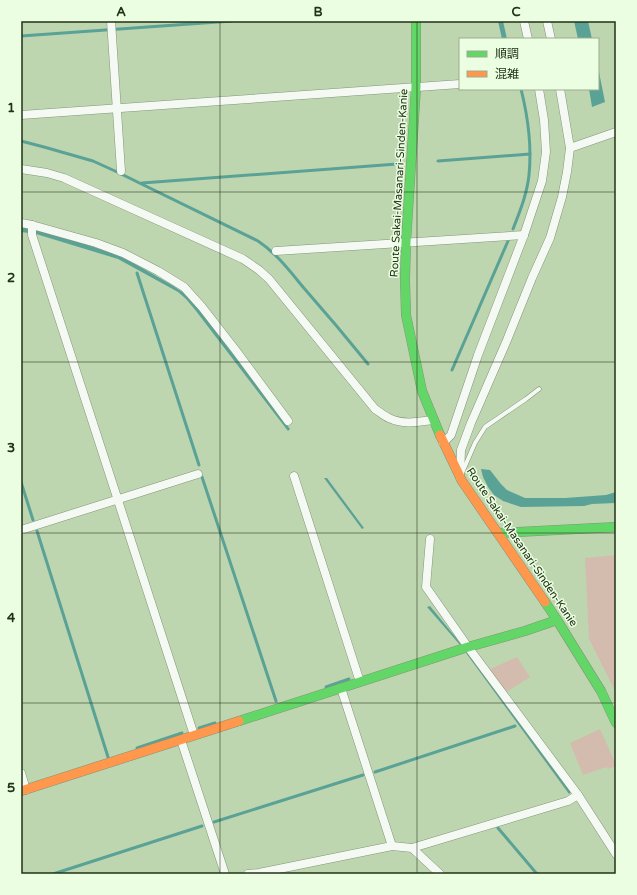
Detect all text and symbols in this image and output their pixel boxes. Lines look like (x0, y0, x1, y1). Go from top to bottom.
text: A (116, 4, 126, 20)
text: B (313, 4, 323, 20)
text: C (511, 4, 521, 20)
legend (459, 38, 599, 90)
text: 順調 (495, 47, 519, 61)
text: 混雑 (495, 67, 519, 81)
street label: Route Sakai-Masanari-Sinden-Kanie (388, 88, 410, 278)
text: 1 (7, 100, 15, 116)
text: 2 (7, 270, 15, 286)
text: 3 (7, 440, 15, 456)
street label: Route Sakai-Masanari-Sinden-Kanie (464, 465, 580, 629)
text: 4 (7, 610, 16, 626)
text: 5 (7, 780, 15, 796)

